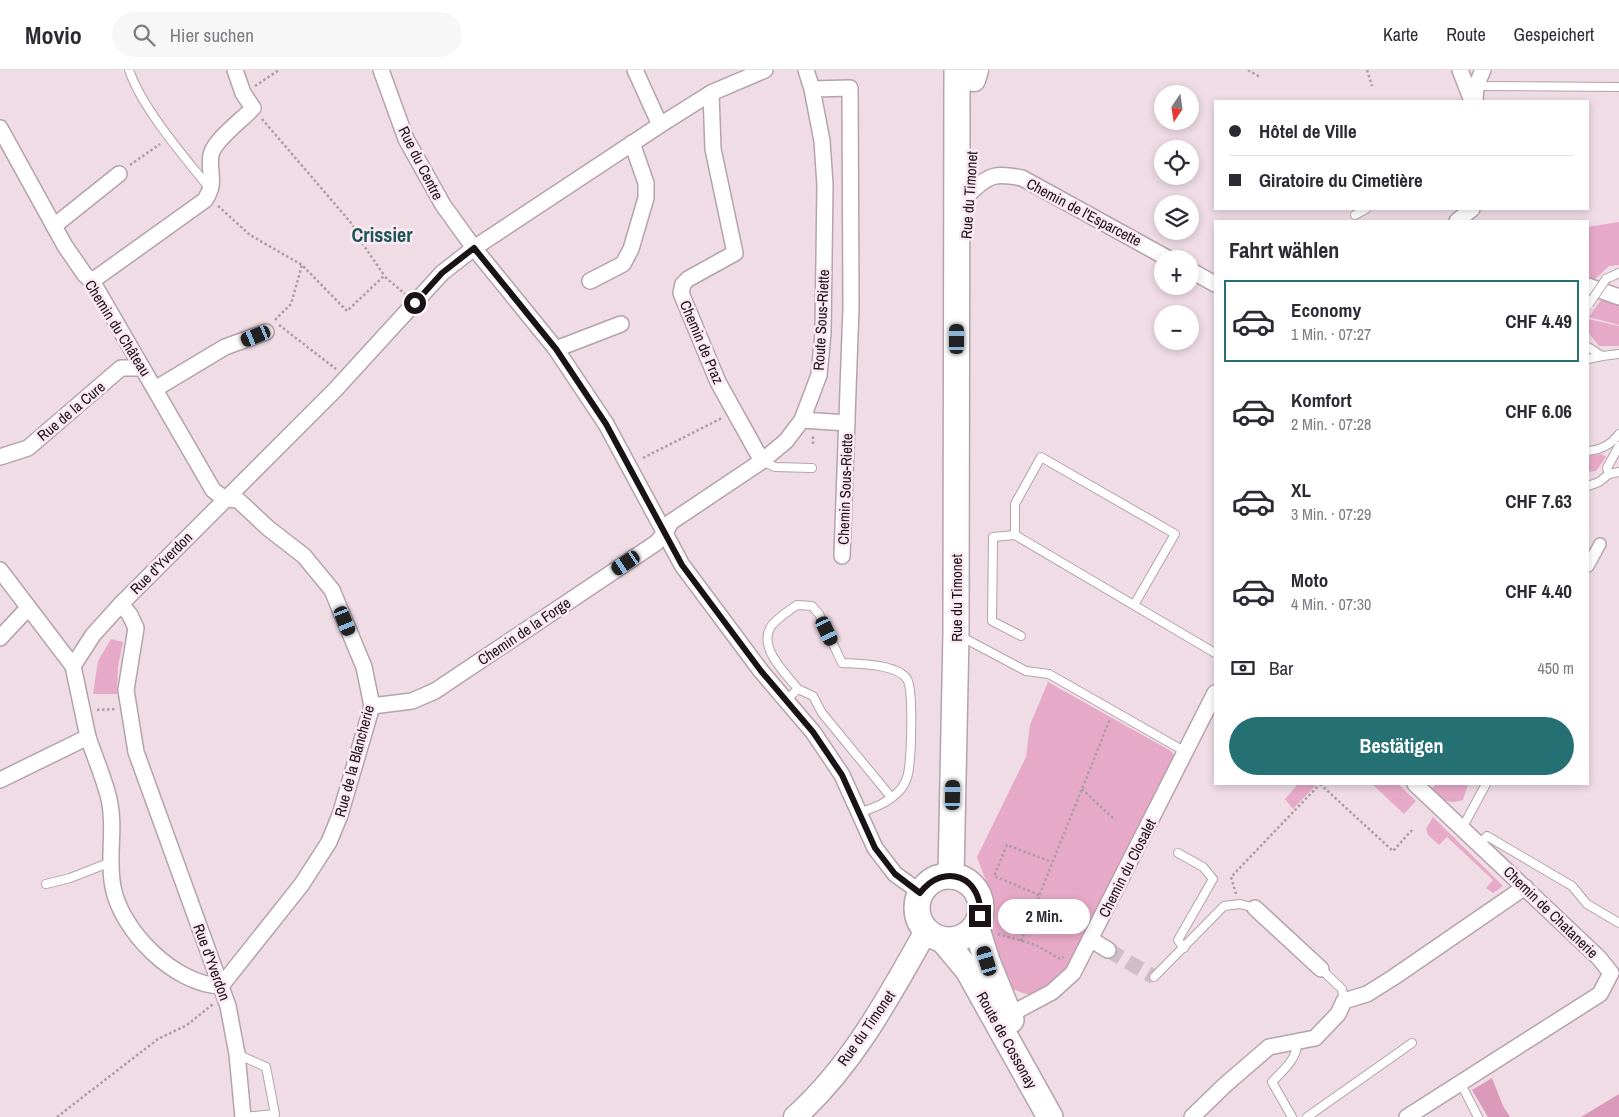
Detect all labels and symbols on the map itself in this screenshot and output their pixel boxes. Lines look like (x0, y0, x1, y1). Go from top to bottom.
north arrow (1154, 85, 1199, 130)
street label: Rue du Centre (393, 123, 449, 204)
street label: Rue du Timonet (955, 150, 983, 239)
street label: Chemin de l'Esparcette (1023, 173, 1145, 251)
district label: Crissier (351, 221, 413, 248)
street label: Route Sous-Riette (808, 269, 834, 371)
street label: Chemin du Château (80, 276, 156, 380)
route start (404, 292, 426, 314)
street label: Chemin de Praz (675, 297, 729, 387)
car (239, 323, 272, 349)
car (949, 324, 964, 354)
street label: Rue de la Cure (33, 376, 110, 446)
street label: Chemin Sous-Riette (833, 433, 857, 545)
street label: Rue d'Yverdon (125, 527, 197, 599)
car (609, 548, 642, 578)
street label: Rue du Timonet (946, 554, 967, 642)
street label: Chemin de la Forge (473, 592, 575, 670)
car (332, 604, 357, 638)
car (813, 614, 840, 648)
street label: Rue de la Blancherie (329, 703, 379, 819)
car (945, 780, 960, 810)
street label: Chemin du Closalet (1093, 815, 1161, 921)
street label: Chemin de Chatanerie (1499, 861, 1603, 963)
callout: 2 Min. (998, 898, 1090, 934)
route end (969, 905, 991, 927)
street label: Rue d'Yverdon (188, 921, 236, 1003)
car (975, 944, 998, 978)
street label: Rue du Timonet (832, 986, 900, 1070)
street label: Route de Cossonay (972, 988, 1043, 1093)

